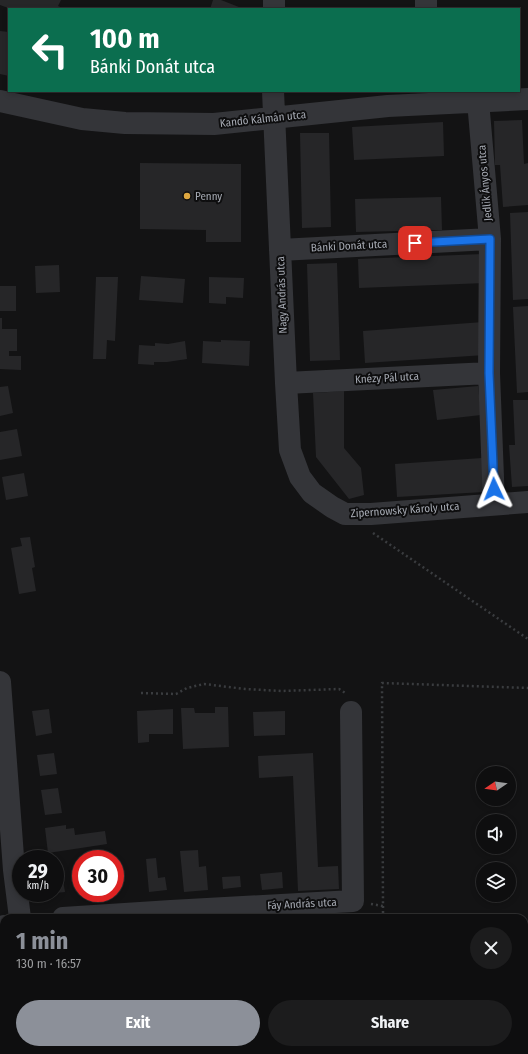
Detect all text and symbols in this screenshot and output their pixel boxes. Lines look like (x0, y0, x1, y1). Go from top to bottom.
text: 100 m (90, 22, 160, 55)
icon: left (24, 24, 76, 76)
text: Bánki Donát utca (90, 56, 215, 78)
street label: Kandó Kálmán utca (219, 108, 307, 130)
street label: Jedlik Ányos utca (474, 144, 495, 222)
place label: Penny (195, 190, 222, 203)
marker: Penny (182, 191, 192, 201)
pin (398, 226, 432, 260)
icon: arrive (404, 232, 426, 254)
street label: Bánki Donát utca (311, 238, 387, 254)
street label: Nagy András utca (274, 256, 290, 334)
street label: Knézy Pál utca (355, 370, 419, 386)
position arrow (473, 468, 515, 510)
street label: Zipernowsky Károly utca (350, 500, 460, 520)
north arrow (476, 766, 516, 806)
map controls (476, 766, 516, 902)
button: sound (476, 814, 516, 854)
speed limit sign: 30 (72, 850, 124, 902)
text: 29 (28, 859, 48, 883)
button: layers (476, 862, 516, 902)
text: km/h (27, 880, 49, 892)
street label: Fáy András utca (267, 896, 337, 912)
text: 1 min (16, 927, 68, 955)
button: close (470, 927, 512, 969)
text: 130 m · 16:57 (16, 956, 81, 971)
button: Exit (16, 1000, 260, 1046)
button: Share (268, 1000, 512, 1046)

